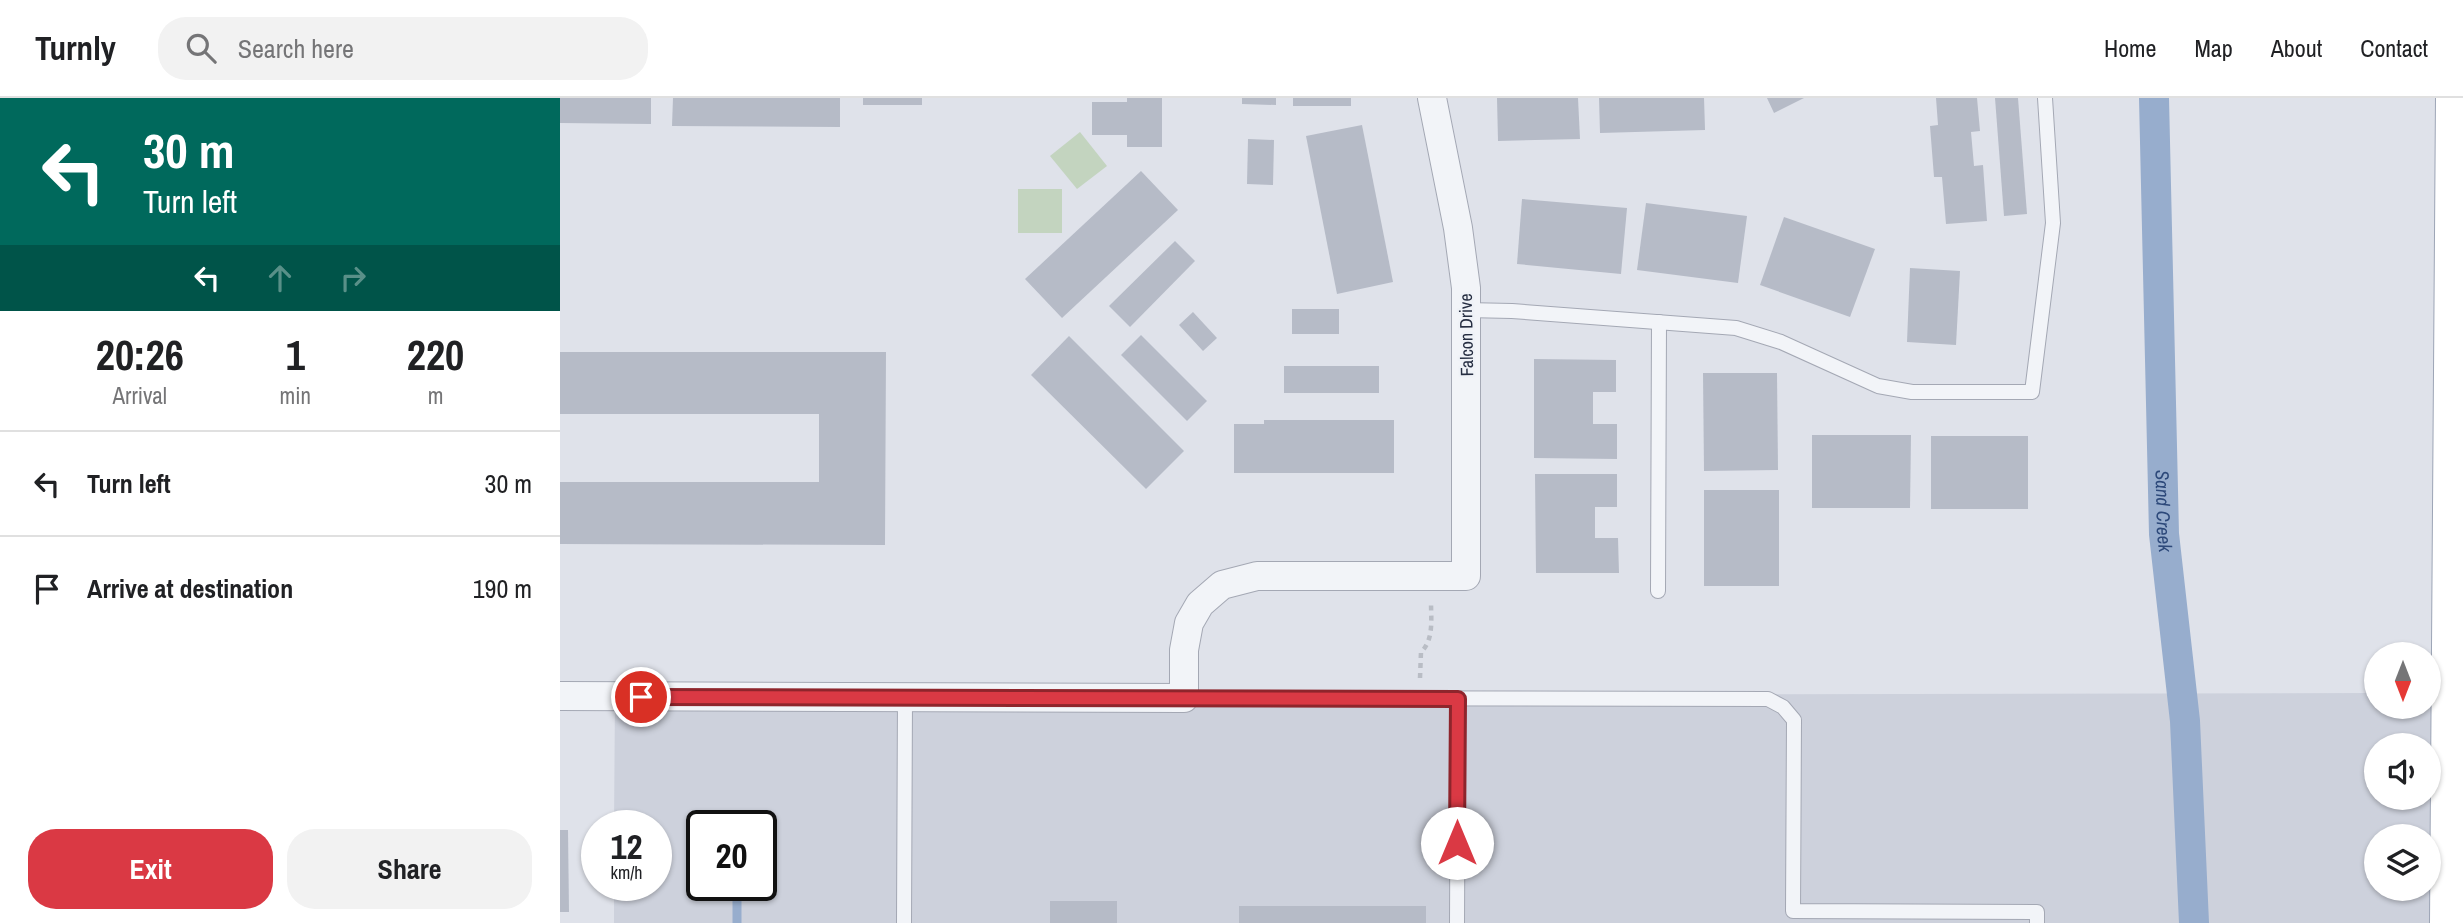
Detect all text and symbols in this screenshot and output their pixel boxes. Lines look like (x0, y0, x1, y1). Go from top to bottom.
search box (158, 17, 648, 80)
text: Turnly (35, 26, 116, 70)
icon: search (182, 29, 220, 67)
text: Search here (238, 31, 354, 66)
text: Home (2104, 32, 2156, 64)
text: Map (2194, 32, 2233, 64)
text: About (2271, 32, 2322, 64)
text: Contact (2360, 32, 2428, 64)
text: 30 m (143, 117, 235, 183)
icon: left (28, 126, 119, 217)
text: Turn left (143, 180, 237, 223)
icon: left (188, 259, 226, 297)
icon: ahead (261, 259, 299, 297)
icon: right (334, 259, 372, 297)
street label: Falcon Drive (1453, 293, 1479, 377)
text: 20:26 (96, 327, 184, 383)
text: 1 (286, 327, 305, 383)
text: 220 (407, 327, 464, 383)
text: Arrival (113, 380, 167, 411)
text: min (280, 380, 311, 411)
text: m (428, 380, 443, 411)
icon: left (28, 465, 66, 503)
text: Turn left (87, 466, 171, 501)
text: 30 m (485, 466, 532, 501)
water label: Sand Creek (2150, 469, 2179, 555)
icon: arrive (28, 570, 66, 608)
text: Arrive at destination (87, 571, 293, 606)
text: 190 m (473, 571, 532, 606)
north arrow (2364, 642, 2441, 719)
map controls (2364, 642, 2441, 901)
pin (611, 667, 671, 727)
icon: arrive (622, 678, 660, 716)
button: sound (2364, 733, 2441, 810)
position arrow (1420, 806, 1494, 880)
speed limit sign: 20 (686, 810, 777, 901)
text: 12 (611, 823, 642, 870)
button: layers (2364, 824, 2441, 901)
button: Exit (28, 829, 273, 909)
button: Share (287, 829, 532, 909)
text: km/h (611, 860, 643, 885)

